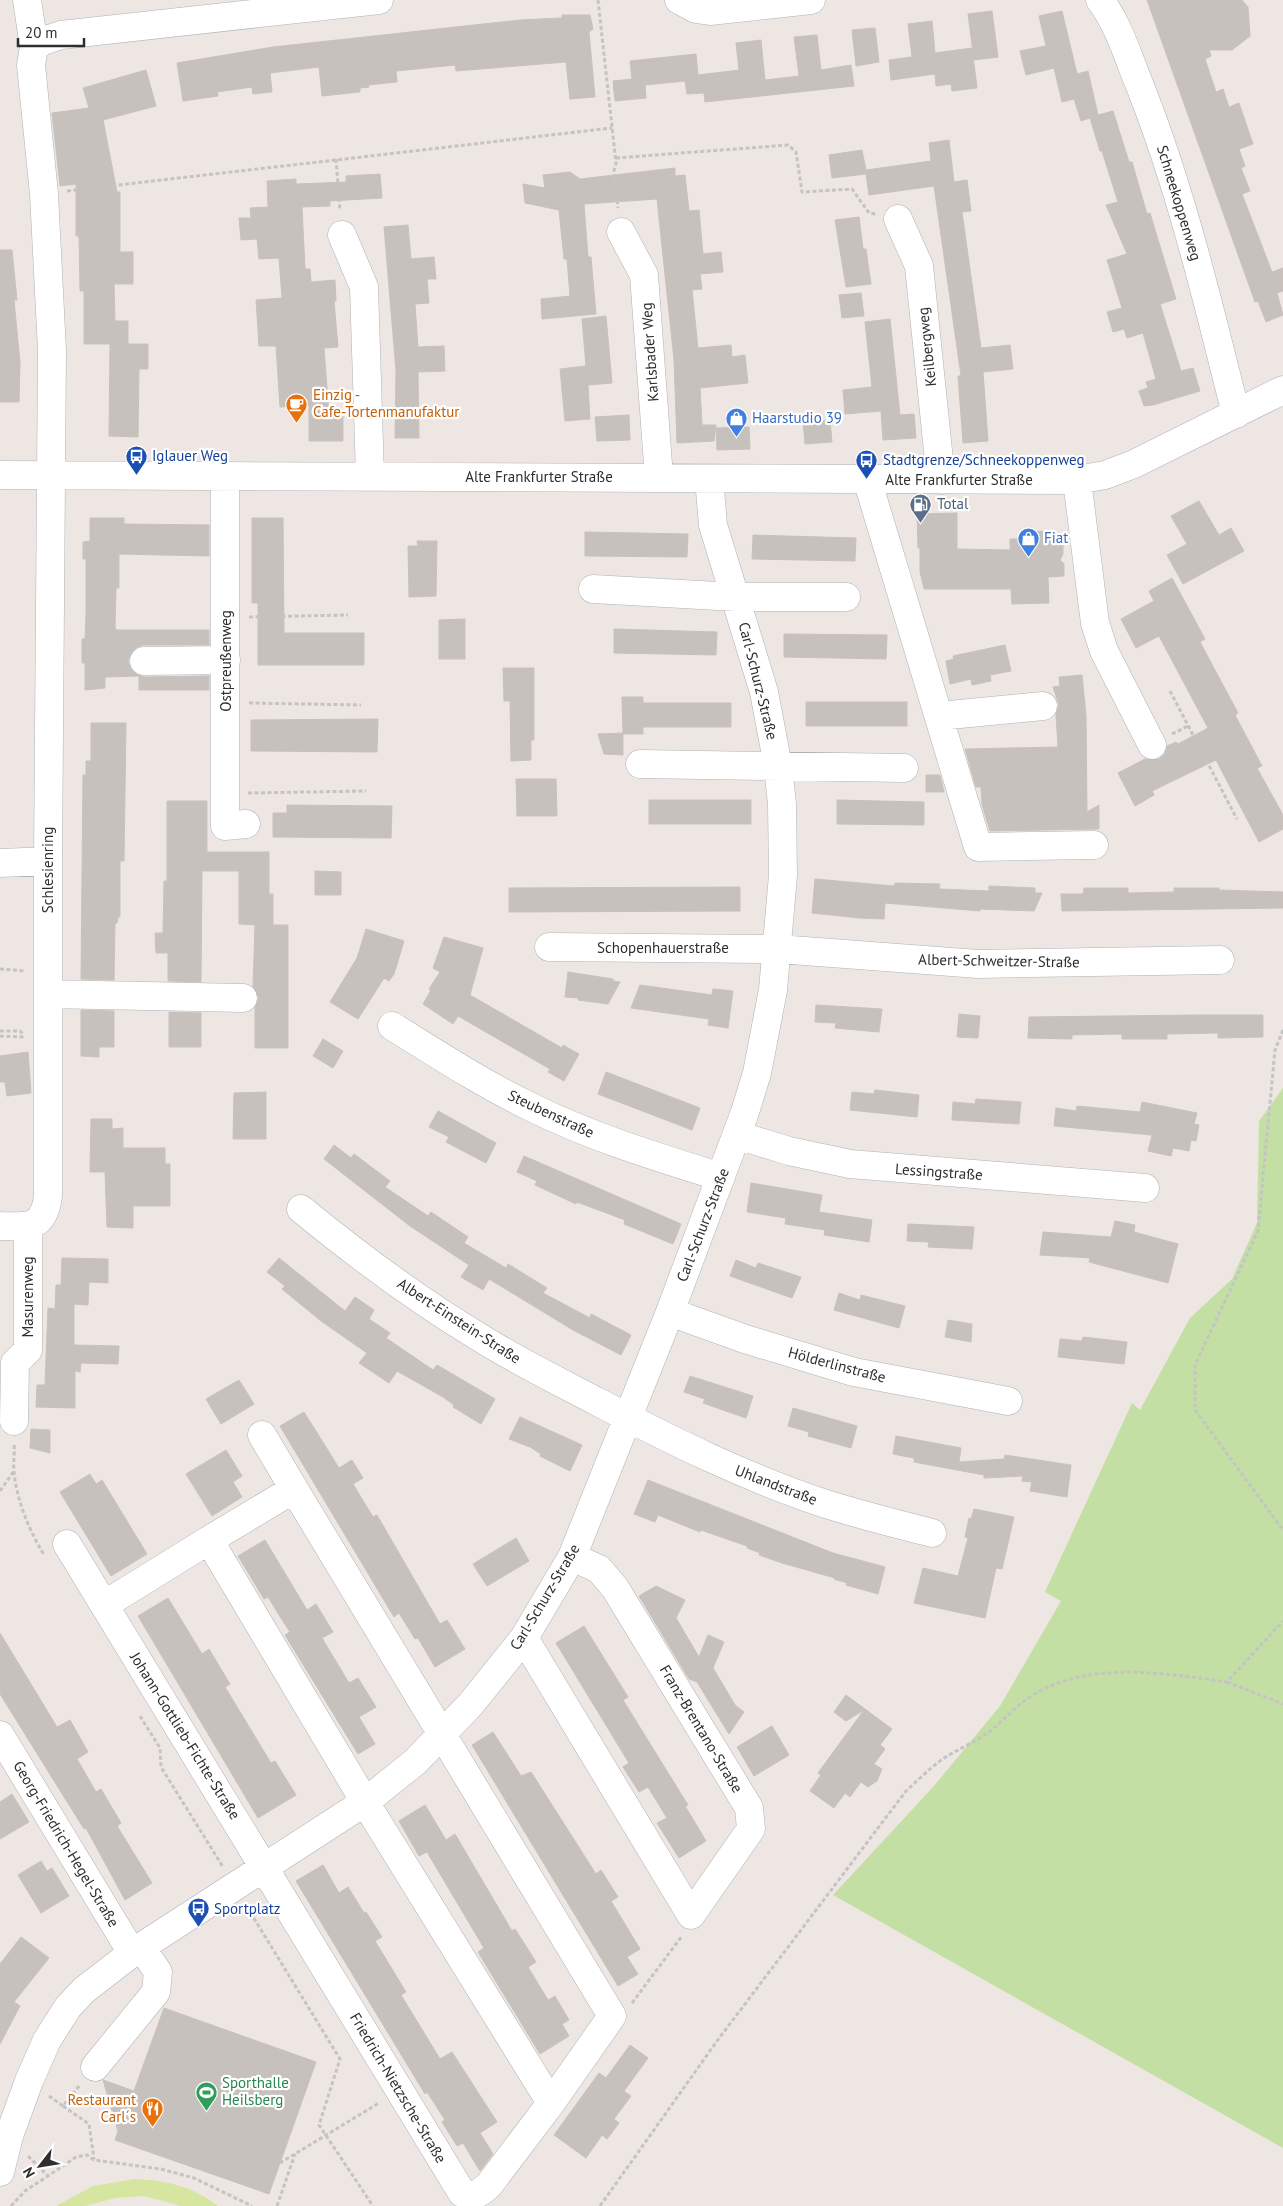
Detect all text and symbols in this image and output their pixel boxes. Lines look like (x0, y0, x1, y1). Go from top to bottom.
scale bar (18, 15, 84, 47)
text: 20 m (25, 23, 58, 42)
street label: Schneekoppenweg (1153, 143, 1206, 263)
street label: Karlsbader Weg (637, 302, 662, 402)
street label: Keilbergweg (913, 306, 940, 388)
place label: Einzig - Cafe-Tortenmanufaktur (313, 385, 459, 421)
cafe icon: Einzig - Cafe-Tortenmanufaktur (285, 392, 309, 423)
shop icon: Haarstudio 39 (724, 406, 748, 437)
place label: Haarstudio 39 (752, 408, 842, 427)
bus stop icon: Iglauer Weg (124, 444, 148, 475)
place label: Iglauer Weg (152, 446, 228, 465)
bus stop icon: Stadtgrenze/Schneekoppenweg (855, 448, 879, 479)
place label: Stadtgrenze/Schneekoppenweg (883, 450, 1085, 469)
street label: Alte Frankfurter Straße (465, 467, 613, 486)
street label: Alte Frankfurter Straße (885, 470, 1033, 489)
fuel station icon: Total (909, 492, 933, 523)
place label: Total (937, 494, 969, 513)
shop icon: Fiat (1016, 526, 1040, 557)
place label: Fiat (1044, 528, 1068, 547)
street label: Ostpreußenweg (216, 610, 235, 712)
street label: Carl-Schurz-Straße (735, 620, 782, 742)
street label: Schlesienring (38, 827, 57, 913)
street label: Schopenhauerstraße (597, 938, 729, 957)
street label: Albert-Schweitzer-Straße (918, 950, 1080, 971)
street label: Steubenstraße (505, 1085, 597, 1142)
street label: Lessingstraße (895, 1159, 984, 1184)
street label: Carl-Schurz-Straße (672, 1165, 733, 1284)
street label: Masurenweg (18, 1256, 37, 1338)
street label: Albert-Einstein-Straße (394, 1274, 525, 1368)
street label: Hölderlinstraße (786, 1342, 888, 1387)
street label: Uhlandstraße (732, 1460, 820, 1509)
street label: Carl-Schurz-Straße (505, 1540, 584, 1653)
street label: Johann-Gottlieb-Fichte-Straße (126, 1648, 245, 1823)
street label: Franz-Brentano-Straße (656, 1661, 747, 1796)
street label: Georg-Friedrich-Hegel-Straße (9, 1757, 124, 1930)
bus stop icon: Sportplatz (186, 1897, 210, 1928)
place label: Sportplatz (214, 1899, 280, 1918)
street label: Friedrich-Nietzsche-Straße (346, 2009, 451, 2166)
place label: Sporthalle Heilsberg (222, 2073, 289, 2109)
sports icon: Sporthalle Heilsberg (194, 2080, 218, 2111)
place label: Restaurant Carl´s (67, 2090, 136, 2126)
restaurant icon: Restaurant Carl´s (140, 2097, 164, 2128)
north arrow (15, 2141, 65, 2191)
text: N (19, 2164, 39, 2181)

